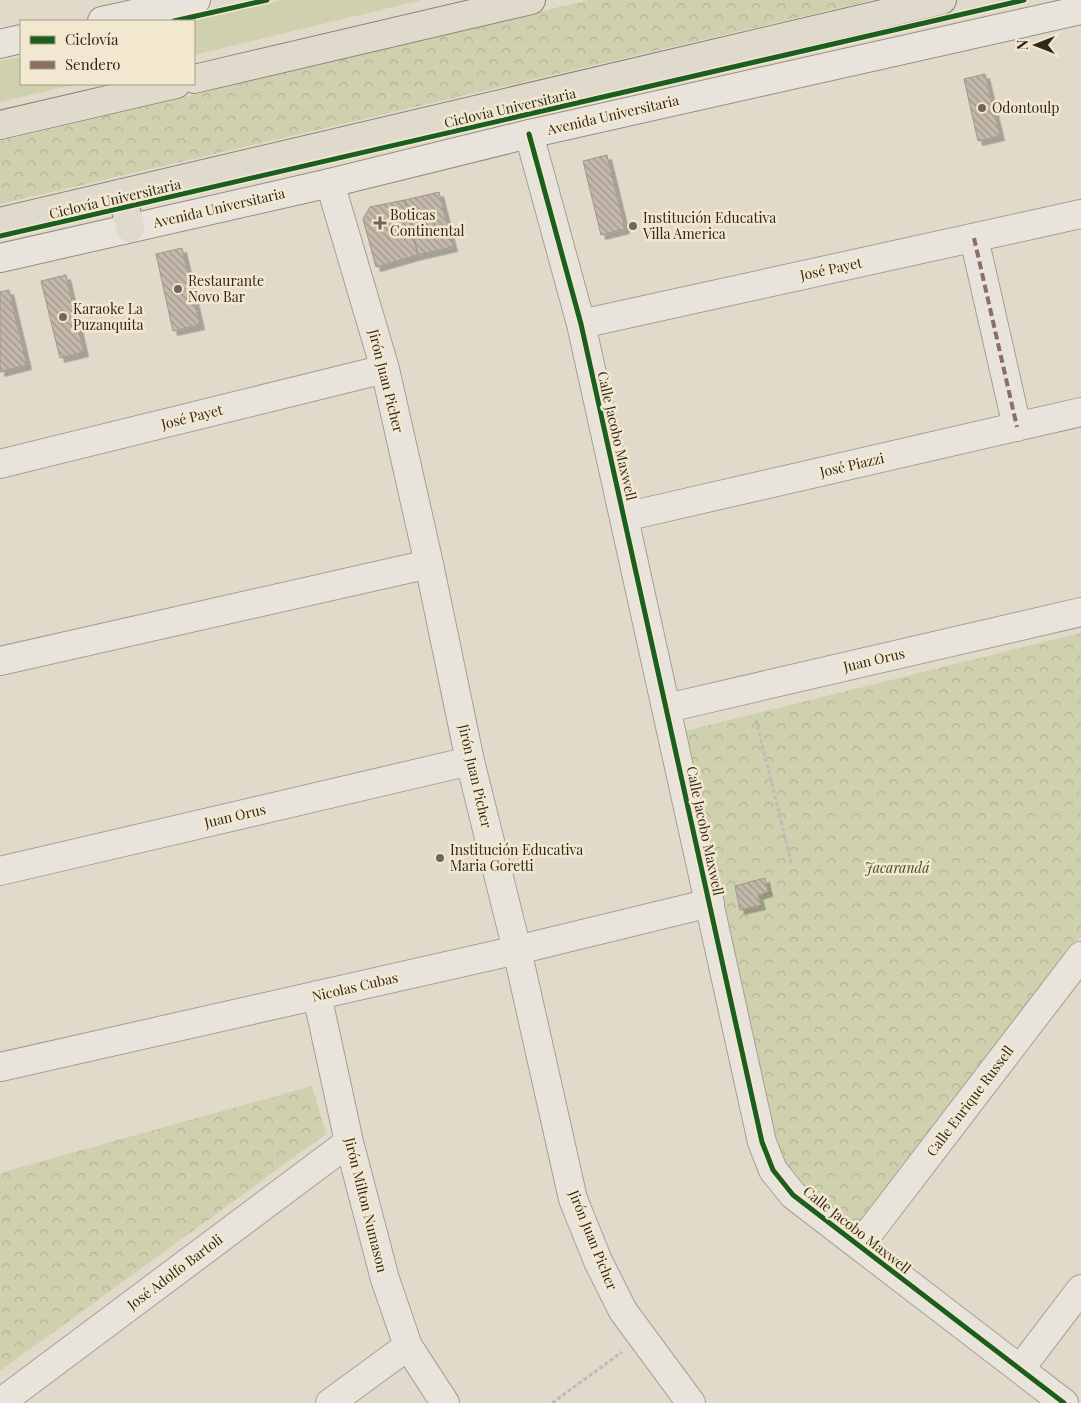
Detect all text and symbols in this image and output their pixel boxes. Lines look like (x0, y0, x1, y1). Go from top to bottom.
legend (20, 20, 195, 85)
north arrow (1011, 20, 1061, 70)
text: Ciclovía (65, 29, 119, 49)
text: N (1013, 40, 1032, 50)
text: Sendero (65, 54, 121, 74)
street label: Ciclovía Universitaria (442, 83, 578, 132)
street label: Avenida Universitaria (544, 90, 681, 139)
place label: Odontoulp (992, 98, 1059, 117)
marker: Odontoulp (976, 102, 988, 114)
street label: Ciclovía Universitaria (47, 174, 183, 223)
street label: Avenida Universitaria (150, 183, 287, 232)
place label: Boticas Continental (390, 205, 464, 240)
place label: Institución Educativa Villa America (642, 208, 776, 243)
marker: Boticas Continental (374, 217, 386, 229)
marker: Institución Educativa Villa America (627, 220, 639, 232)
street label: José Payet (797, 252, 865, 285)
place label: Restaurante Novo Bar (188, 271, 264, 306)
marker: Restaurante Novo Bar (172, 283, 184, 295)
place label: Karaoke La Puzanquita (73, 299, 143, 334)
marker: Karaoke La Puzanquita (57, 311, 69, 323)
street label: Jirón Juan Picher (364, 326, 409, 435)
street label: Calle Jacobo Maxwell (593, 369, 642, 502)
street label: José Payet (158, 399, 226, 434)
street label: José Piazzi (817, 448, 886, 481)
street label: Juan Orus (840, 643, 906, 676)
street label: Jirón Juan Picher (454, 721, 497, 830)
street label: Calle Jacobo Maxwell (682, 764, 728, 897)
street label: Juan Orus (201, 799, 267, 832)
place label: Institución Educativa Maria Goretti (450, 840, 583, 875)
marker: Institución Educativa Maria Goretti (434, 852, 446, 864)
park label: Jacarandá (865, 858, 930, 877)
street label: Nicolas Cubas (310, 967, 400, 1006)
street label: Calle Enrique Russell (922, 1042, 1017, 1160)
street label: Jirón Milton Numason (340, 1134, 393, 1275)
street label: Calle Jacobo Maxwell (799, 1182, 915, 1278)
street label: Jirón Juan Picher (564, 1186, 622, 1293)
street label: José Adolfo Bartoli (122, 1229, 226, 1314)

